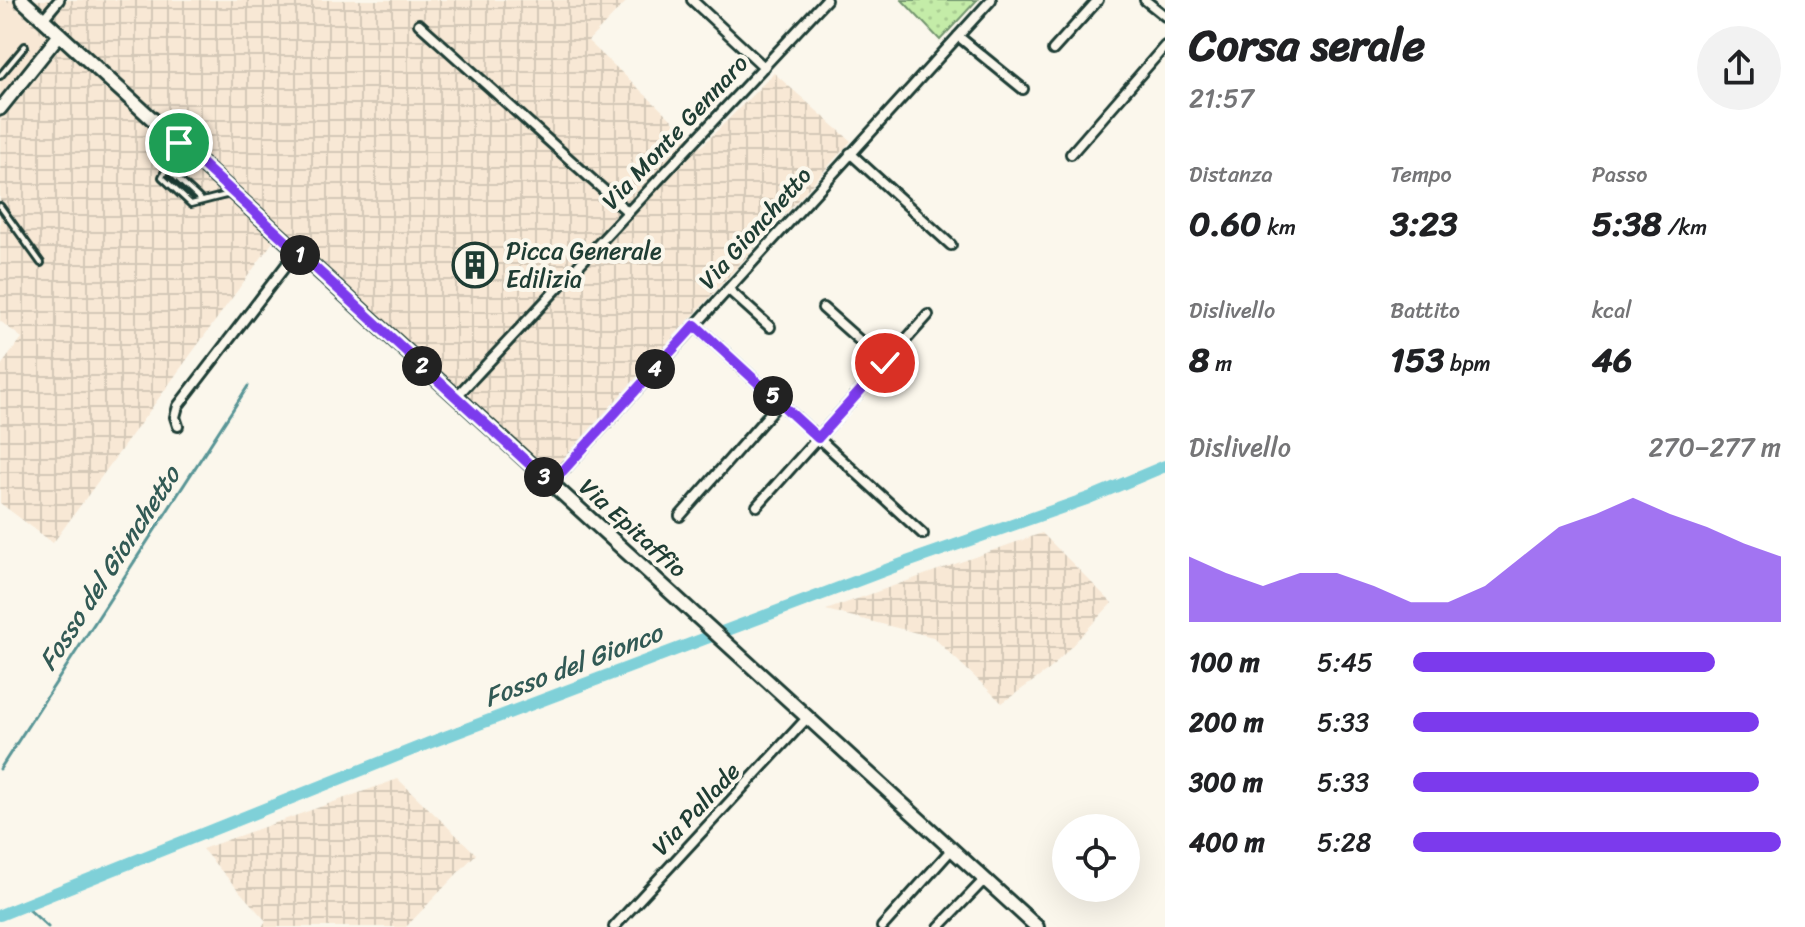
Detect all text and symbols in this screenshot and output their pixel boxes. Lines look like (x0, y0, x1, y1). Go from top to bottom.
text: Corsa serale (1189, 6, 1425, 84)
button: share (1697, 26, 1781, 110)
street label: Via Monte Gennaro (591, 44, 759, 220)
text: 21:57 (1189, 75, 1254, 121)
pin (145, 109, 213, 177)
icon: arrive (157, 121, 201, 165)
text: Distanza (1189, 155, 1272, 194)
text: Tempo (1390, 155, 1452, 194)
text: Passo (1592, 155, 1647, 194)
street label: Via Gionchetto (688, 156, 822, 299)
text: 0.60 (1189, 194, 1262, 254)
text: 3:23 (1390, 194, 1458, 254)
text: 5:38 (1592, 194, 1662, 254)
text: km (1262, 208, 1296, 247)
text: /km (1662, 208, 1707, 247)
place label: Picca Generale Edilizia (506, 230, 662, 300)
pin: 1 (280, 235, 320, 275)
text: 1 (295, 235, 305, 274)
building icon: Picca Generale Edilizia (451, 241, 499, 289)
text: Dislivello (1189, 291, 1275, 330)
text: Battito (1390, 291, 1460, 330)
text: kcal (1592, 291, 1632, 330)
pin (851, 329, 919, 397)
text: 8 (1189, 330, 1210, 390)
text: 153 (1390, 330, 1444, 390)
text: 46 (1592, 330, 1632, 390)
icon: check (863, 341, 907, 385)
text: m (1210, 344, 1232, 383)
text: bpm (1444, 344, 1491, 383)
pin: 2 (402, 346, 442, 386)
text: 2 (416, 346, 428, 385)
pin: 4 (635, 349, 675, 389)
text: 4 (648, 349, 662, 388)
pin: 5 (753, 376, 793, 416)
text: 5 (766, 376, 780, 415)
text: Dislivello (1189, 424, 1291, 470)
text: 270–277 m (1649, 424, 1781, 470)
water label: Fosso del Gionchetto (25, 454, 194, 680)
pin: 3 (524, 457, 564, 497)
text: 3 (538, 457, 550, 496)
street label: Via Epitaffio (569, 467, 697, 589)
water label: Fosso del Gionco (477, 609, 671, 720)
text: 100 m (1189, 639, 1260, 685)
text: 5:45 (1317, 639, 1373, 685)
text: 200 m (1189, 699, 1264, 745)
text: 5:33 (1317, 699, 1369, 745)
street label: Via Pallade (641, 752, 751, 866)
text: 300 m (1189, 759, 1263, 805)
text: 5:33 (1317, 759, 1369, 805)
map controls (1052, 814, 1140, 902)
button: locate (1052, 814, 1140, 902)
text: 400 m (1189, 819, 1265, 865)
text: 5:28 (1317, 819, 1371, 865)

